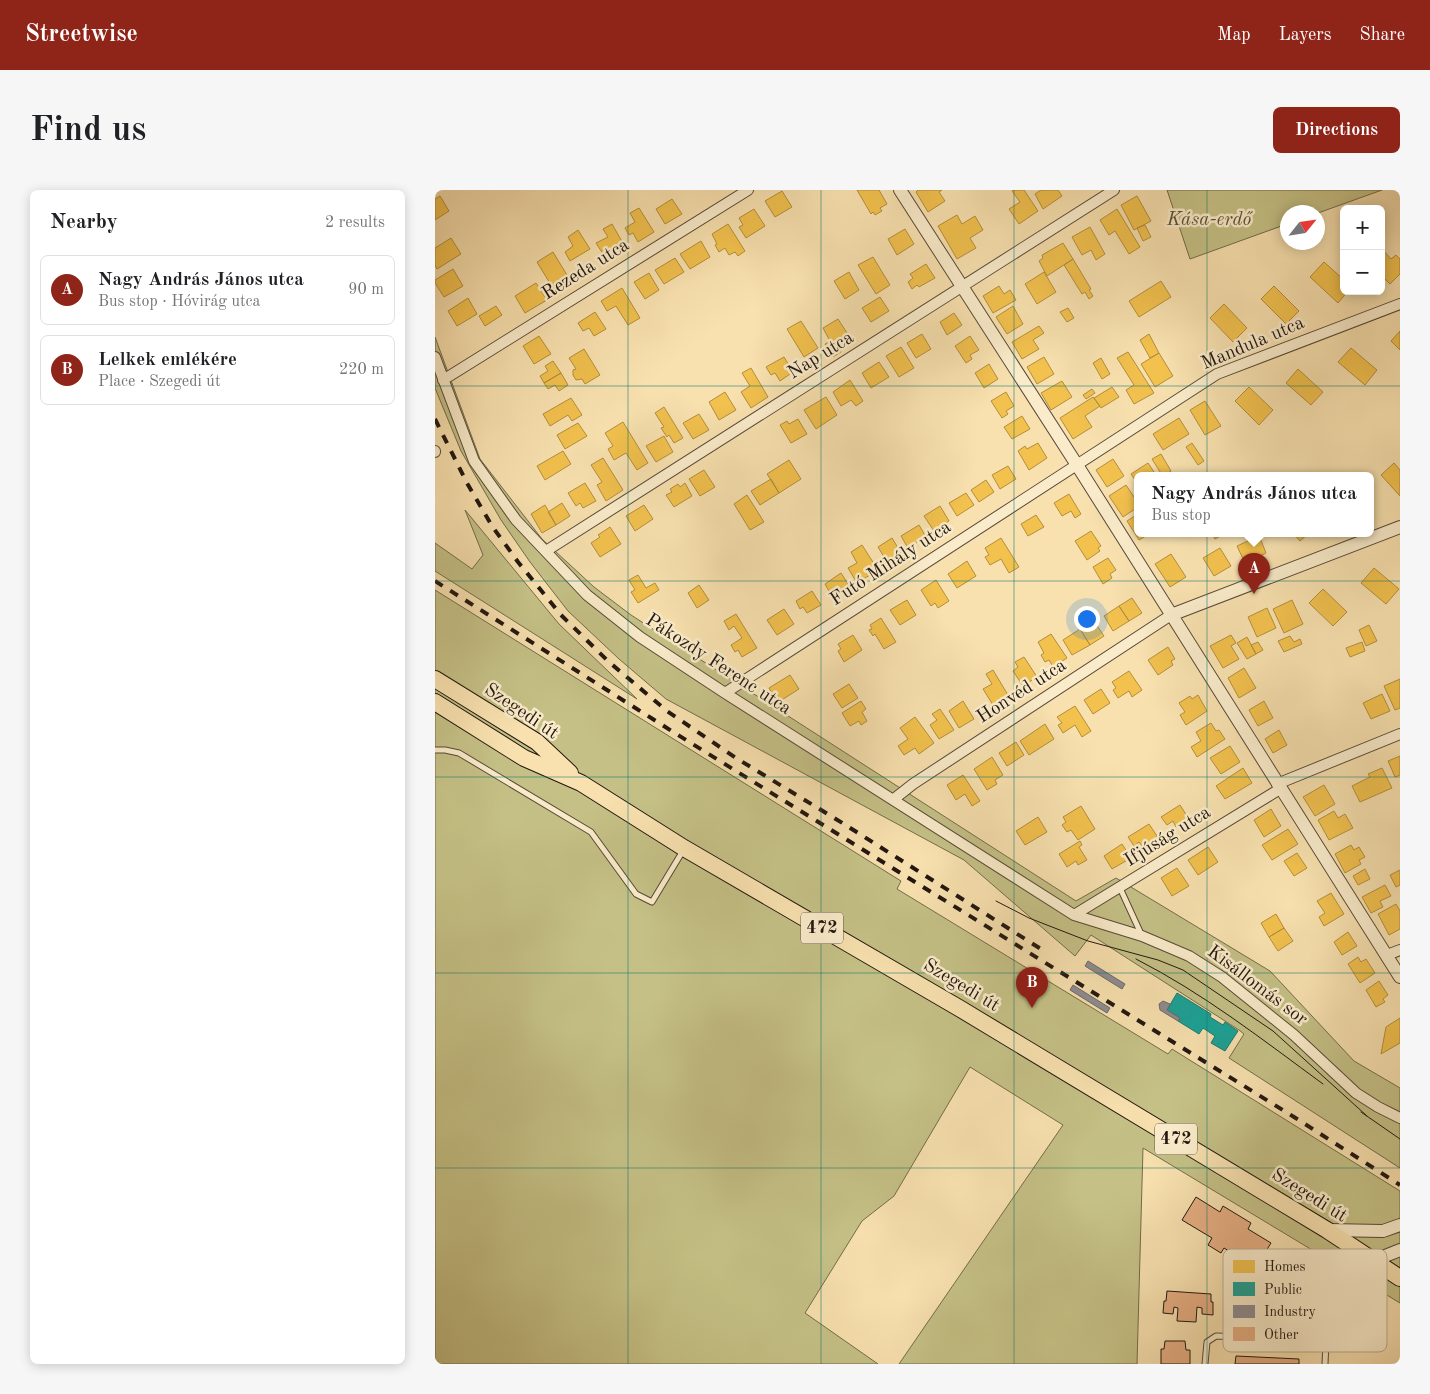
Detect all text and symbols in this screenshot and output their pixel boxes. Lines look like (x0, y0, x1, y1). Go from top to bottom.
text: Streetwise (25, 23, 138, 47)
text: Map (1217, 26, 1251, 44)
text: Layers (1279, 26, 1331, 44)
text: Share (1359, 26, 1405, 44)
button: Directions (1273, 107, 1400, 153)
text: Find us (30, 113, 146, 148)
north arrow (1280, 205, 1325, 250)
map controls (1340, 205, 1385, 295)
button: + (1340, 205, 1385, 250)
park label: Kása-erdő (1166, 211, 1253, 230)
text: Nearby (50, 212, 118, 233)
text: 2 results (325, 215, 385, 231)
street label: Rezeda utca (539, 236, 633, 304)
button: − (1340, 250, 1385, 295)
text: Nagy András János utca (98, 271, 304, 290)
text: A (61, 282, 73, 298)
text: 90 m (348, 282, 384, 298)
text: Bus stop · Hóvirág utca (98, 294, 261, 310)
street label: Mandula utca (1199, 314, 1308, 374)
street label: Nap utca (785, 328, 858, 384)
text: Lelkek emlékére (98, 351, 237, 370)
text: B (61, 362, 73, 378)
text: 220 m (339, 362, 384, 378)
text: Place · Szegedi út (98, 374, 221, 390)
popup (1134, 472, 1374, 537)
text: Nagy András János utca (1151, 485, 1357, 504)
text: Bus stop (1151, 508, 1211, 524)
street label: Futó Mihály utca (827, 518, 955, 610)
pin: A (1238, 553, 1270, 594)
your location (1074, 606, 1100, 632)
street label: Pákozdy Ferenc utca (642, 611, 795, 719)
street label: Honvéd utca (974, 656, 1071, 728)
street label: Szegedi út (480, 680, 562, 744)
street label: Ifjúság utca (1122, 803, 1215, 871)
road number: 472 (801, 912, 843, 944)
street label: Kisállomás sor (1203, 942, 1311, 1030)
street label: Szegedi út (920, 956, 1002, 1016)
pin: B (1016, 967, 1048, 1008)
road number: 472 (1155, 1124, 1197, 1154)
street label: Szegedi út (1268, 1165, 1350, 1227)
legend (1223, 1249, 1387, 1352)
text: Homes (1264, 1260, 1306, 1274)
text: Public (1264, 1283, 1302, 1297)
text: Industry (1264, 1305, 1317, 1319)
text: Other (1264, 1328, 1299, 1342)

